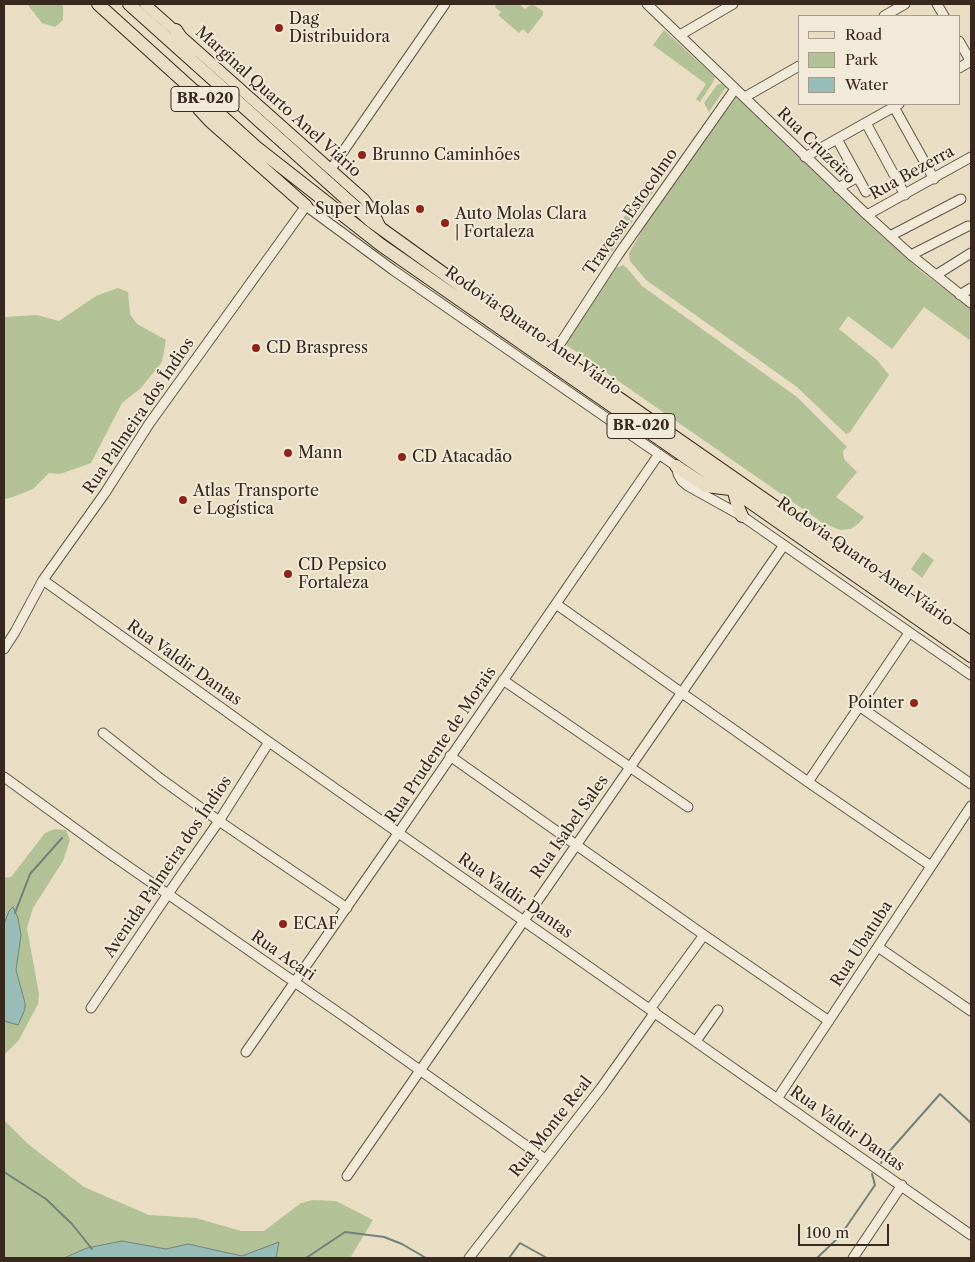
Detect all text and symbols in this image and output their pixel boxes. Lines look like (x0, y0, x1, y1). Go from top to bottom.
place label: Dag Distribuidora (289, 9, 390, 47)
legend (798, 15, 960, 105)
marker: Dag Distribuidora (273, 22, 285, 34)
street label: Marginal Quarto Anel Viário (191, 23, 365, 181)
text: Road (845, 25, 882, 44)
text: Park (845, 50, 878, 69)
text: Water (845, 75, 888, 94)
road number: BR-020 (171, 86, 239, 112)
street label: Rua Cruzeiro (773, 104, 859, 188)
street label: Rua Bezerra (866, 142, 958, 204)
place label: Brunno Caminhões (372, 145, 520, 165)
street label: Travessa Estocolmo (580, 145, 682, 279)
marker: Brunno Caminhões (356, 149, 368, 161)
place label: Super Molas (315, 199, 410, 219)
marker: Super Molas (414, 203, 426, 215)
place label: Auto Molas Clara | Fortaleza (455, 204, 587, 242)
marker: Auto Molas Clara | Fortaleza (439, 217, 451, 229)
street label: Rodovia Quarto Anel Viário (441, 263, 625, 399)
street label: Rua Palmeira dos Índios (80, 334, 198, 498)
place label: CD Braspress (266, 338, 368, 358)
marker: CD Braspress (250, 342, 262, 354)
road number: BR-020 (607, 414, 675, 438)
place label: Mann (298, 443, 343, 463)
marker: Mann (282, 447, 294, 459)
place label: CD Atacadão (412, 447, 512, 467)
marker: CD Atacadão (396, 451, 408, 463)
place label: Atlas Transporte e Logística (193, 481, 319, 519)
marker: Atlas Transporte e Logística (177, 494, 189, 506)
street label: Rodovia Quarto Anel Viário (773, 494, 957, 630)
place label: CD Pepsico Fortaleza (298, 555, 387, 593)
marker: CD Pepsico Fortaleza (282, 568, 294, 580)
street label: Rua Valdir Dantas (123, 616, 245, 710)
street label: Rua Prudente de Morais (381, 663, 501, 827)
place label: Pointer (848, 693, 904, 713)
marker: Pointer (908, 697, 920, 709)
street label: Avenida Palmeira dos Índios (100, 772, 236, 962)
street label: Rua Isabel Sales (527, 772, 613, 882)
street label: Rua Valdir Dantas (454, 849, 576, 943)
street label: Rua Ubatuba (827, 898, 897, 990)
place label: ECAF (293, 914, 339, 934)
marker: ECAF (277, 918, 289, 930)
street label: Rua Acari (247, 927, 319, 985)
street label: Rua Monte Real (506, 1073, 596, 1181)
street label: Rua Valdir Dantas (786, 1082, 908, 1176)
scale bar (800, 1214, 891, 1246)
text: 100 m (806, 1223, 849, 1242)

